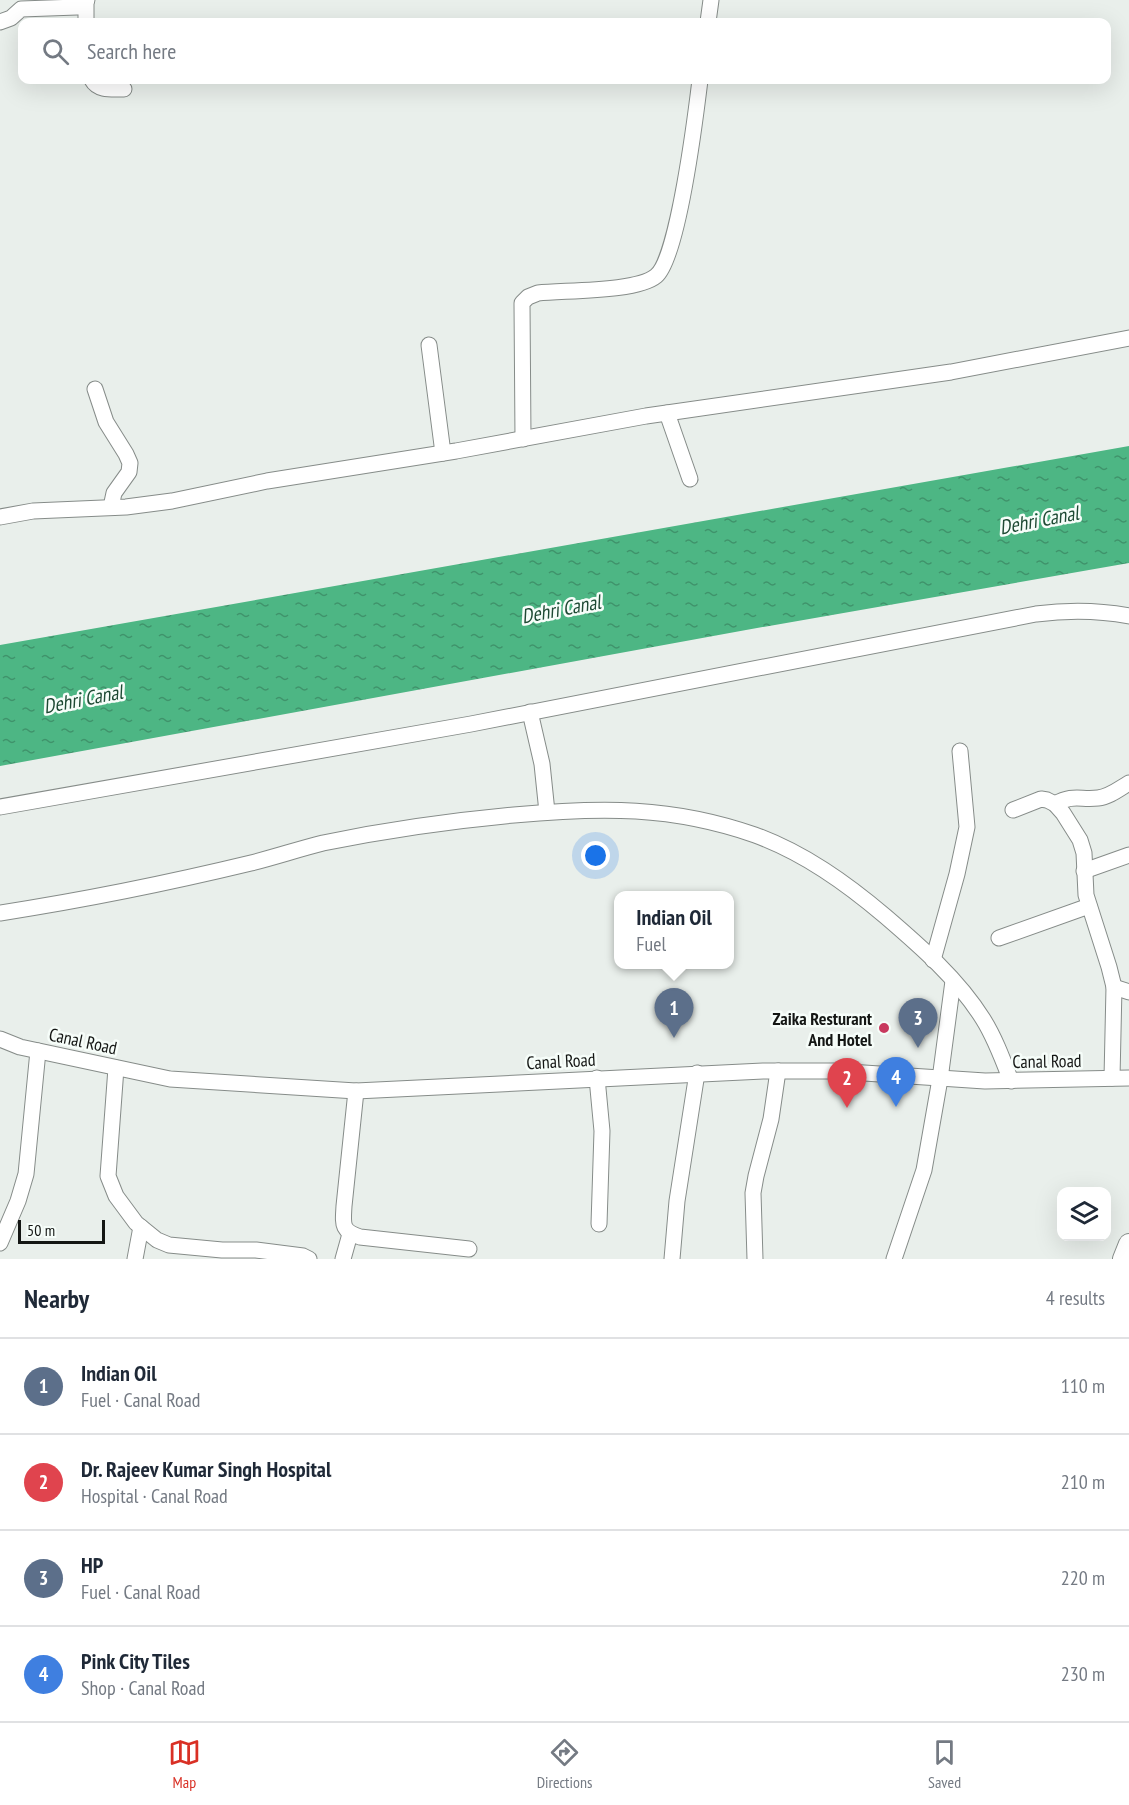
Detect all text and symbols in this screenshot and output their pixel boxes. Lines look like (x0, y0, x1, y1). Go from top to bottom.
search box (18, 18, 1111, 84)
icon: search (39, 35, 72, 68)
text: Search here (87, 37, 176, 65)
water label: Dehri Canal (997, 499, 1083, 540)
water label: Dehri Canal (519, 588, 605, 629)
water label: Dehri Canal (41, 678, 127, 719)
your location (581, 841, 610, 870)
popup (614, 891, 734, 969)
text: Indian Oil (636, 903, 712, 931)
text: Fuel (636, 931, 666, 957)
pin: 1 (654, 988, 694, 1038)
pin: 3 (898, 998, 938, 1048)
place label: Zaika Resturant And Hotel (772, 1007, 873, 1051)
marker: Zaika Resturant And Hotel (877, 1021, 891, 1035)
street label: Canal Road (47, 1023, 119, 1059)
street label: Canal Road (526, 1048, 596, 1074)
street label: Canal Road (1012, 1049, 1082, 1073)
pin: 2 (828, 1058, 866, 1108)
pin: 4 (876, 1058, 916, 1107)
map controls (1057, 1187, 1111, 1241)
button: layers (1057, 1187, 1111, 1241)
scale bar (18, 1217, 105, 1244)
text: 50 m (27, 1220, 55, 1240)
text: Nearby (24, 1282, 89, 1315)
text: 4 results (1046, 1285, 1105, 1311)
text: Indian Oil (81, 1359, 157, 1387)
text: 1 (39, 1373, 48, 1399)
text: 110 m (1061, 1373, 1105, 1399)
text: Fuel · Canal Road (81, 1387, 200, 1413)
text: Dr. Rajeev Kumar Singh Hospital (81, 1455, 331, 1483)
text: 2 (39, 1469, 48, 1495)
text: 210 m (1061, 1469, 1105, 1495)
text: Hospital · Canal Road (81, 1483, 228, 1509)
text: HP (81, 1551, 103, 1579)
text: 3 (39, 1565, 48, 1591)
text: 220 m (1061, 1565, 1105, 1591)
text: Fuel · Canal Road (81, 1579, 200, 1605)
text: Pink City Tiles (81, 1647, 190, 1675)
text: 4 (39, 1661, 48, 1687)
text: 230 m (1061, 1661, 1105, 1687)
text: Shop · Canal Road (81, 1675, 205, 1701)
tab: Map (168, 1736, 201, 1792)
tab: Directions (537, 1736, 592, 1792)
tab: Saved (928, 1736, 961, 1792)

